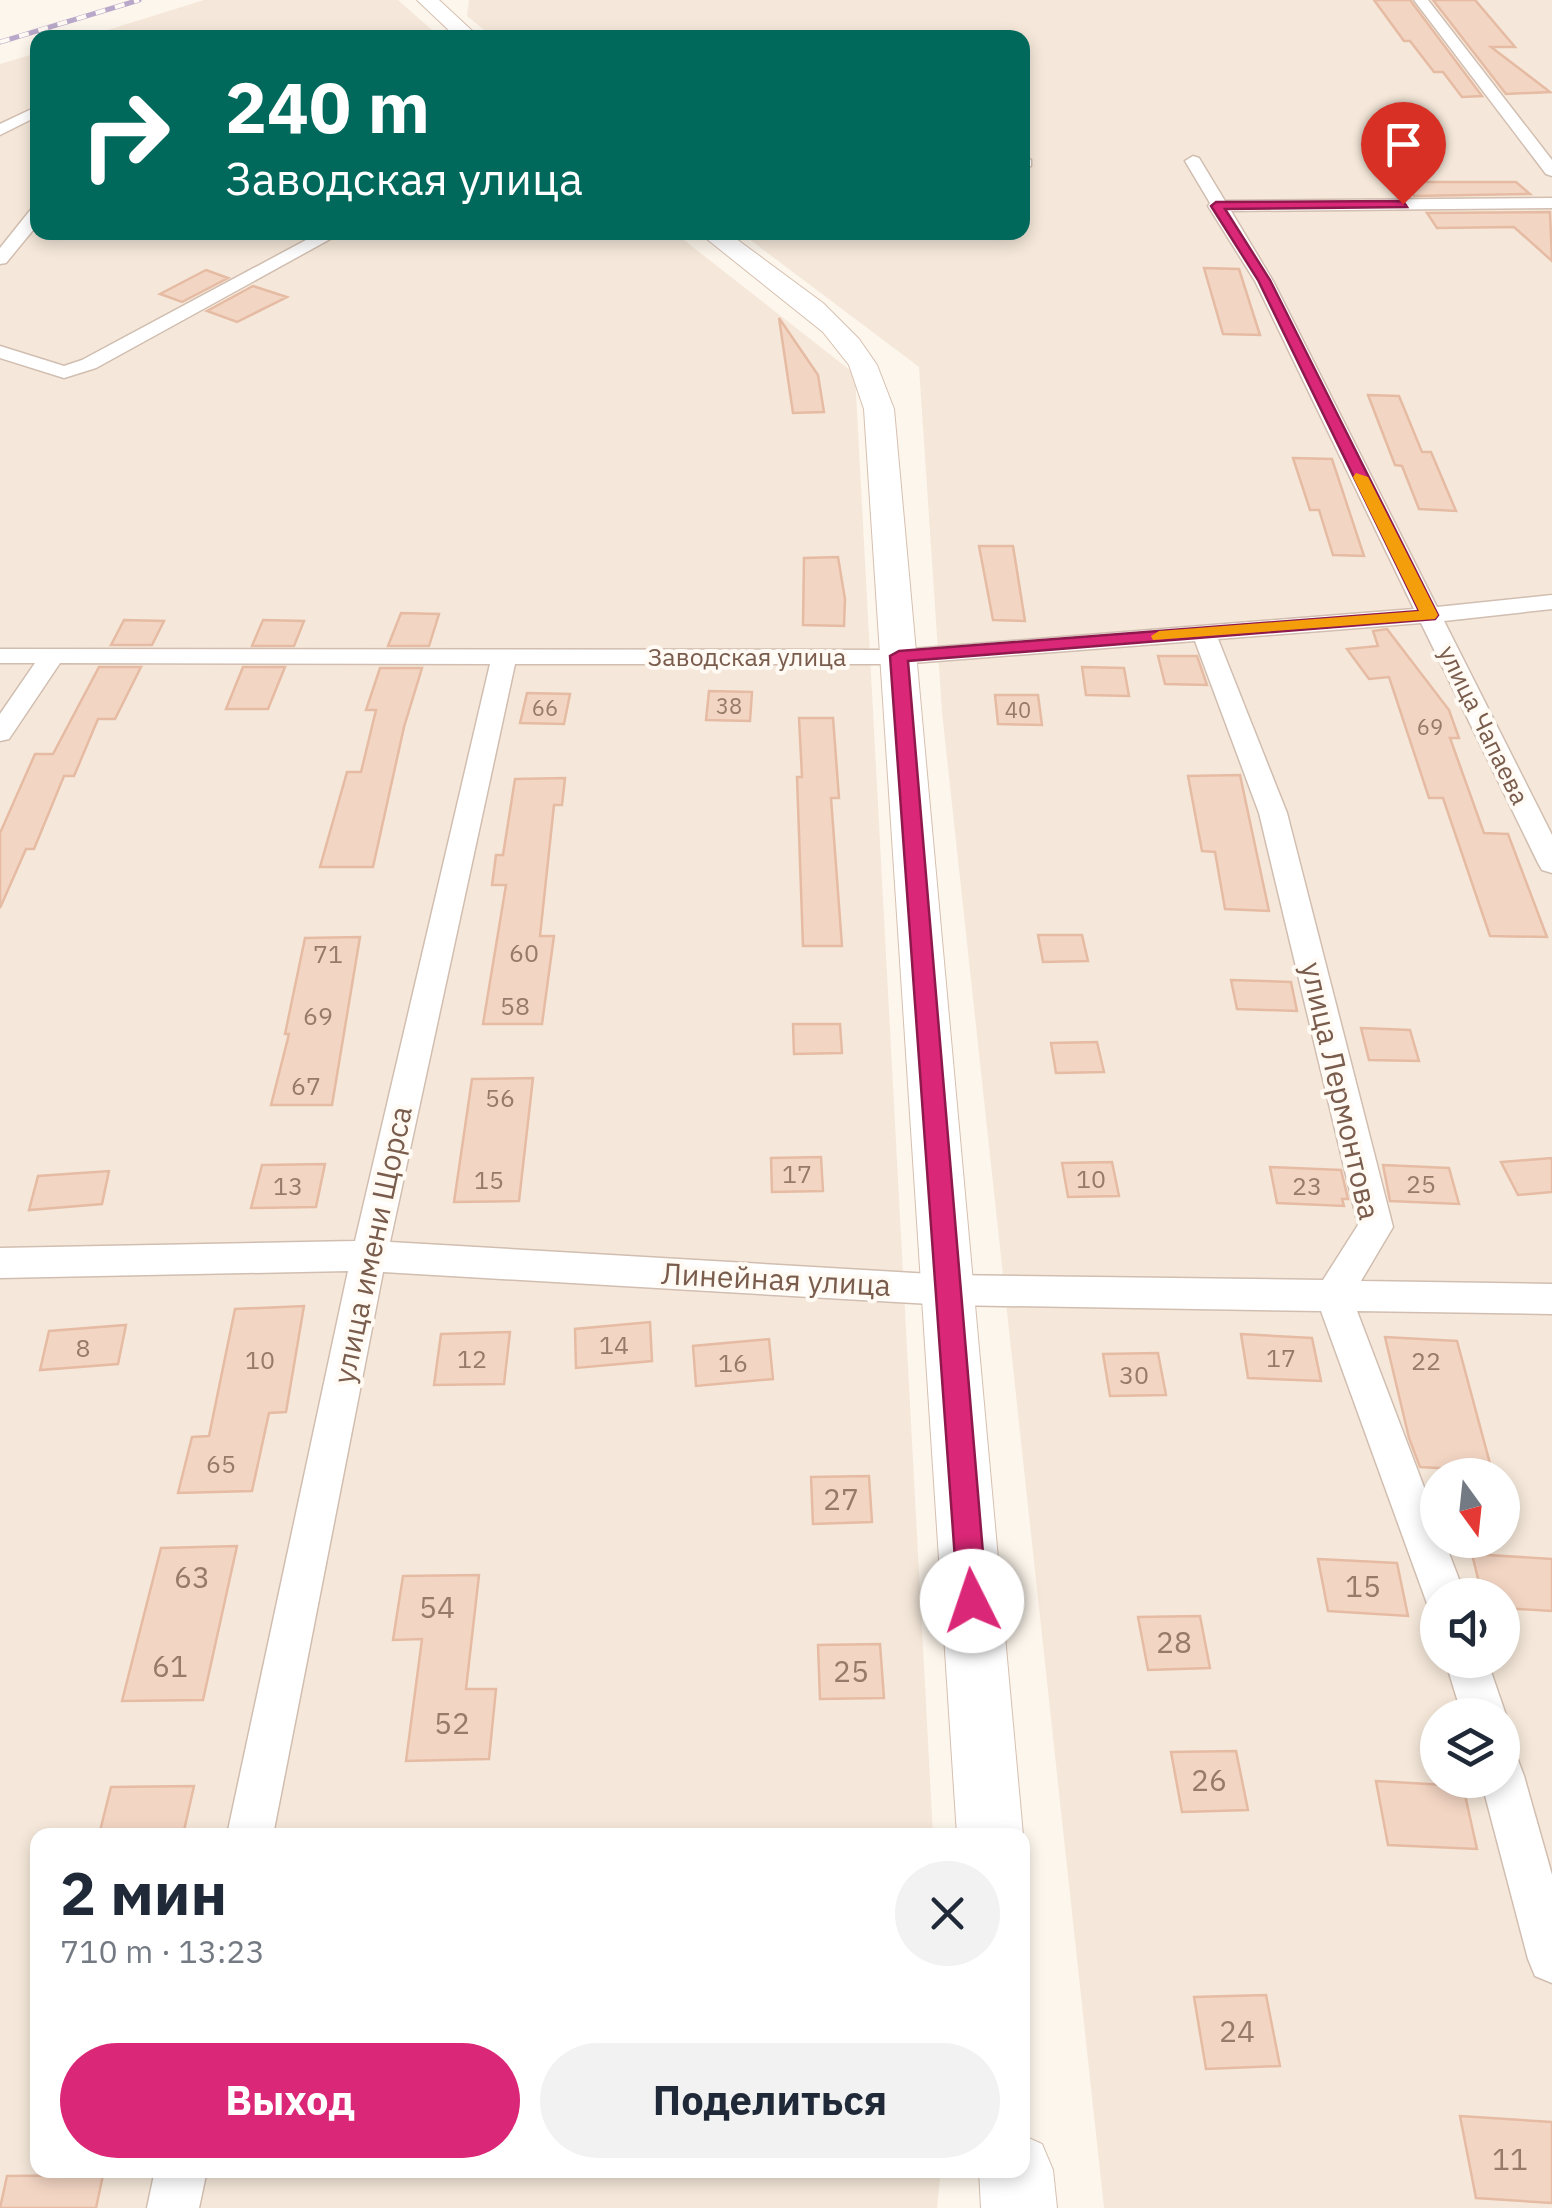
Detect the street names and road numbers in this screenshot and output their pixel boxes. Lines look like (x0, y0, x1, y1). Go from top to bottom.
street label: Заводская улица (648, 640, 846, 673)
street label: улица Чапаева (1432, 640, 1537, 810)
street label: улица Лермонтова (1293, 958, 1390, 1223)
street label: улица имени Щорса (323, 1102, 420, 1387)
street label: Линейная улица (660, 1253, 892, 1304)

